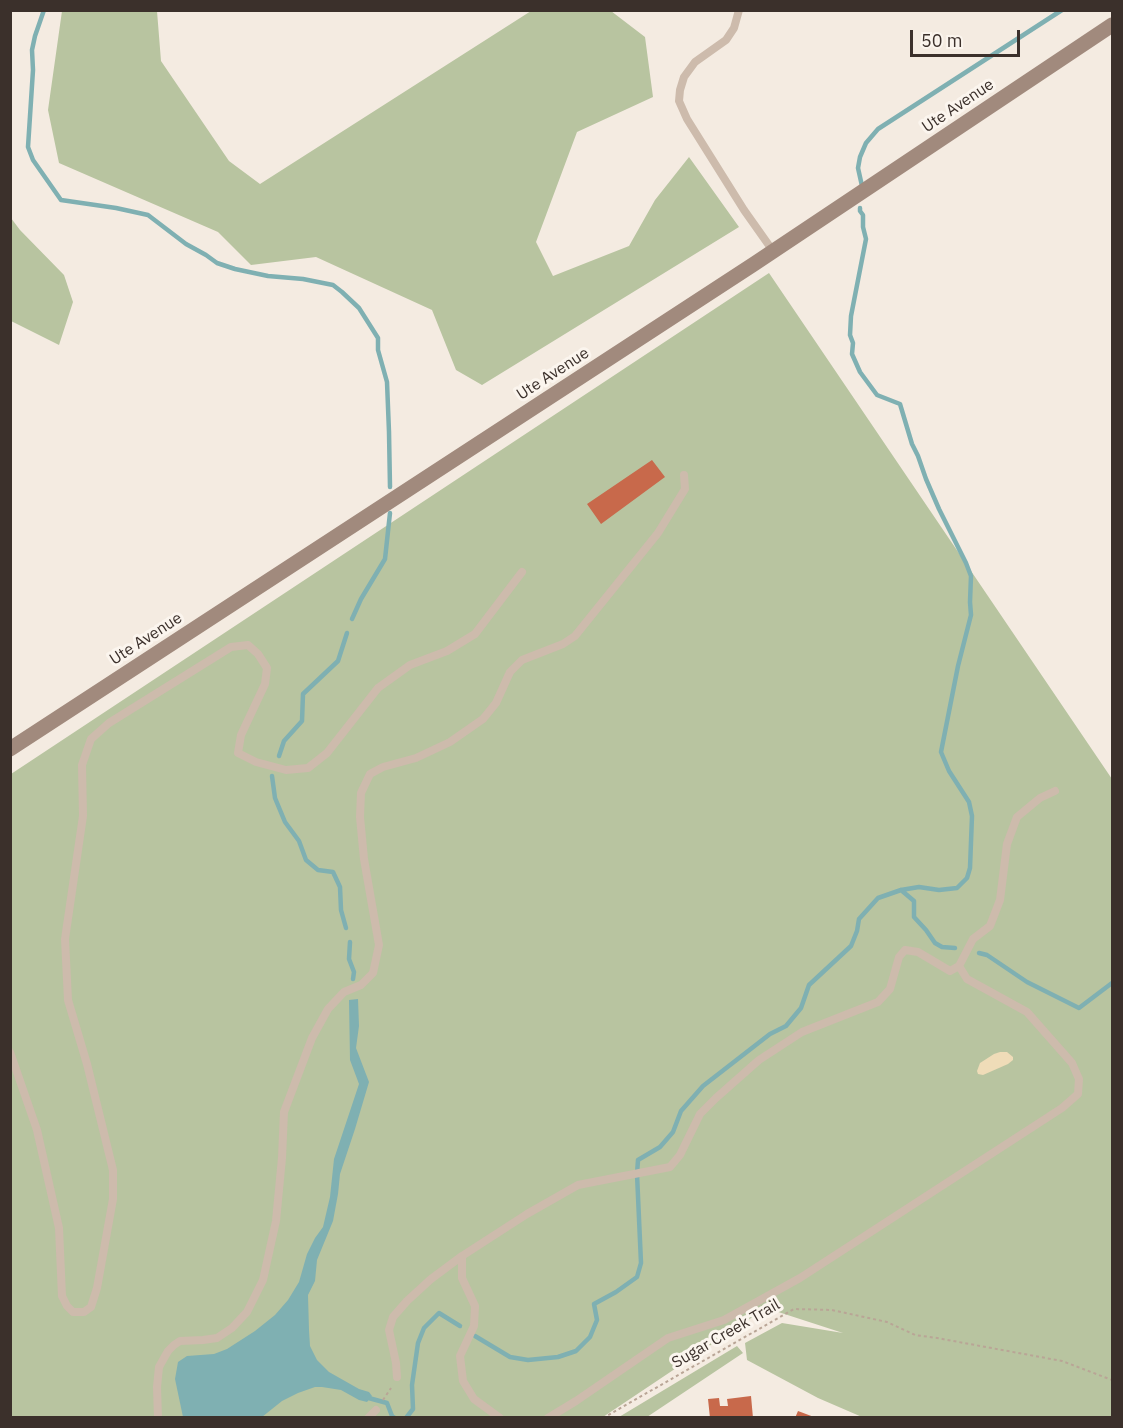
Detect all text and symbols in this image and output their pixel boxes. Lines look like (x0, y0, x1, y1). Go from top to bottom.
scale bar (913, 18, 1022, 56)
text: 50 m (921, 29, 963, 52)
street label: Ute Avenue (918, 75, 998, 137)
street label: Ute Avenue (513, 344, 593, 404)
street label: Ute Avenue (106, 609, 186, 669)
street label: Sugar Creek Trail (669, 1295, 783, 1373)

